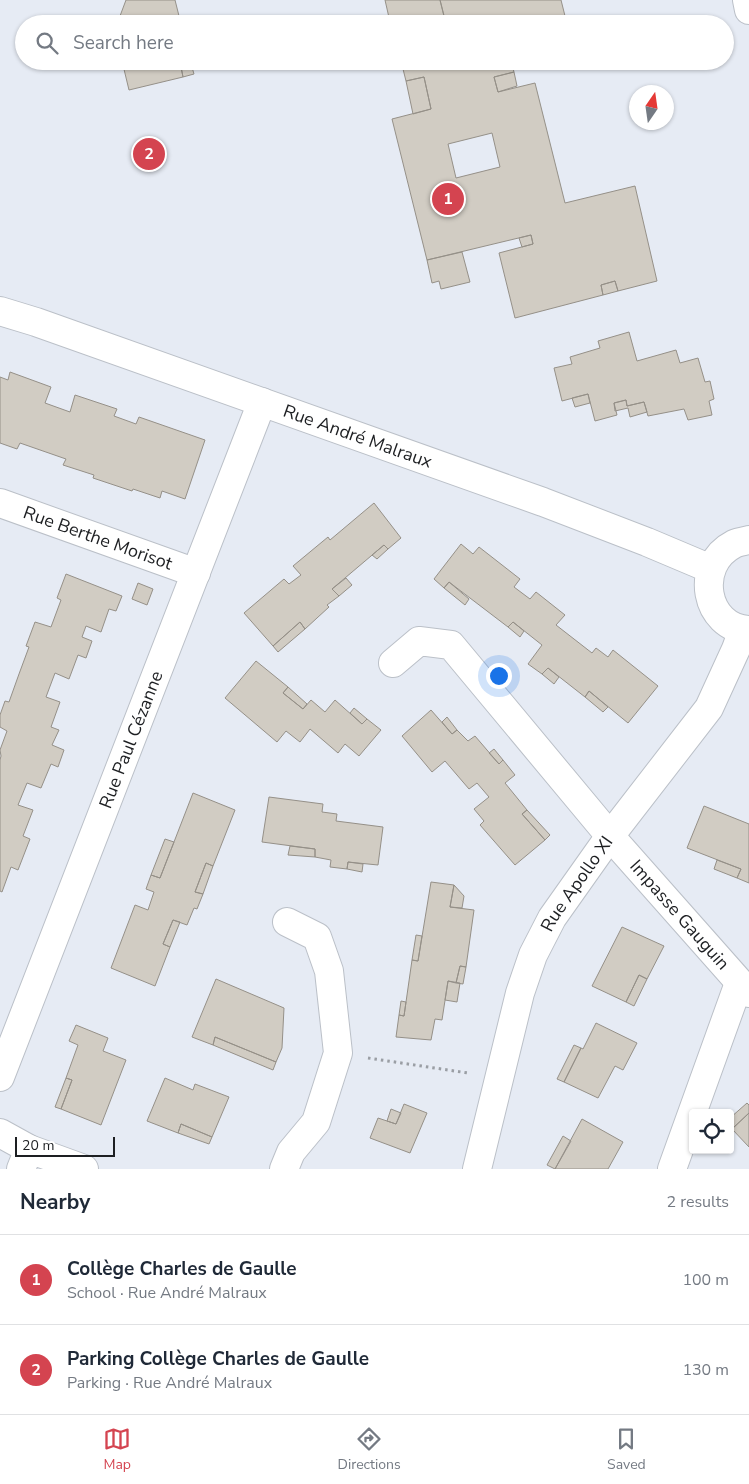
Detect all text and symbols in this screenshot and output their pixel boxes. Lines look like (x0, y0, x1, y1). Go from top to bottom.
search box (15, 15, 734, 70)
icon: search (33, 29, 61, 57)
text: Search here (73, 30, 174, 56)
north arrow (629, 85, 674, 130)
pin: 2 (133, 135, 165, 173)
pin: 1 (432, 180, 464, 218)
street label: Rue André Malraux (280, 399, 436, 474)
street label: Rue Berthe Morisot (20, 500, 176, 576)
your location (486, 663, 512, 689)
street label: Rue Paul Cézanne (93, 667, 169, 812)
street label: Rue Apollo XI (535, 831, 618, 936)
street label: Impasse Gauguin (625, 855, 735, 975)
map controls (689, 1109, 734, 1154)
button: locate (689, 1109, 734, 1154)
scale bar (15, 1134, 115, 1157)
text: 20 m (22, 1136, 54, 1155)
text: Nearby (20, 1188, 90, 1216)
text: 2 results (667, 1191, 729, 1213)
text: Collège Charles de Gaulle (67, 1256, 296, 1282)
text: 1 (31, 1269, 41, 1291)
text: 100 m (682, 1269, 729, 1291)
text: School · Rue André Malraux (67, 1282, 267, 1304)
text: Parking Collège Charles de Gaulle (67, 1346, 369, 1372)
text: 2 (31, 1359, 41, 1381)
text: 130 m (682, 1359, 729, 1381)
text: Parking · Rue André Malraux (67, 1372, 272, 1394)
tab: Map (103, 1425, 131, 1474)
tab: Directions (338, 1425, 401, 1474)
tab: Saved (607, 1425, 646, 1474)

